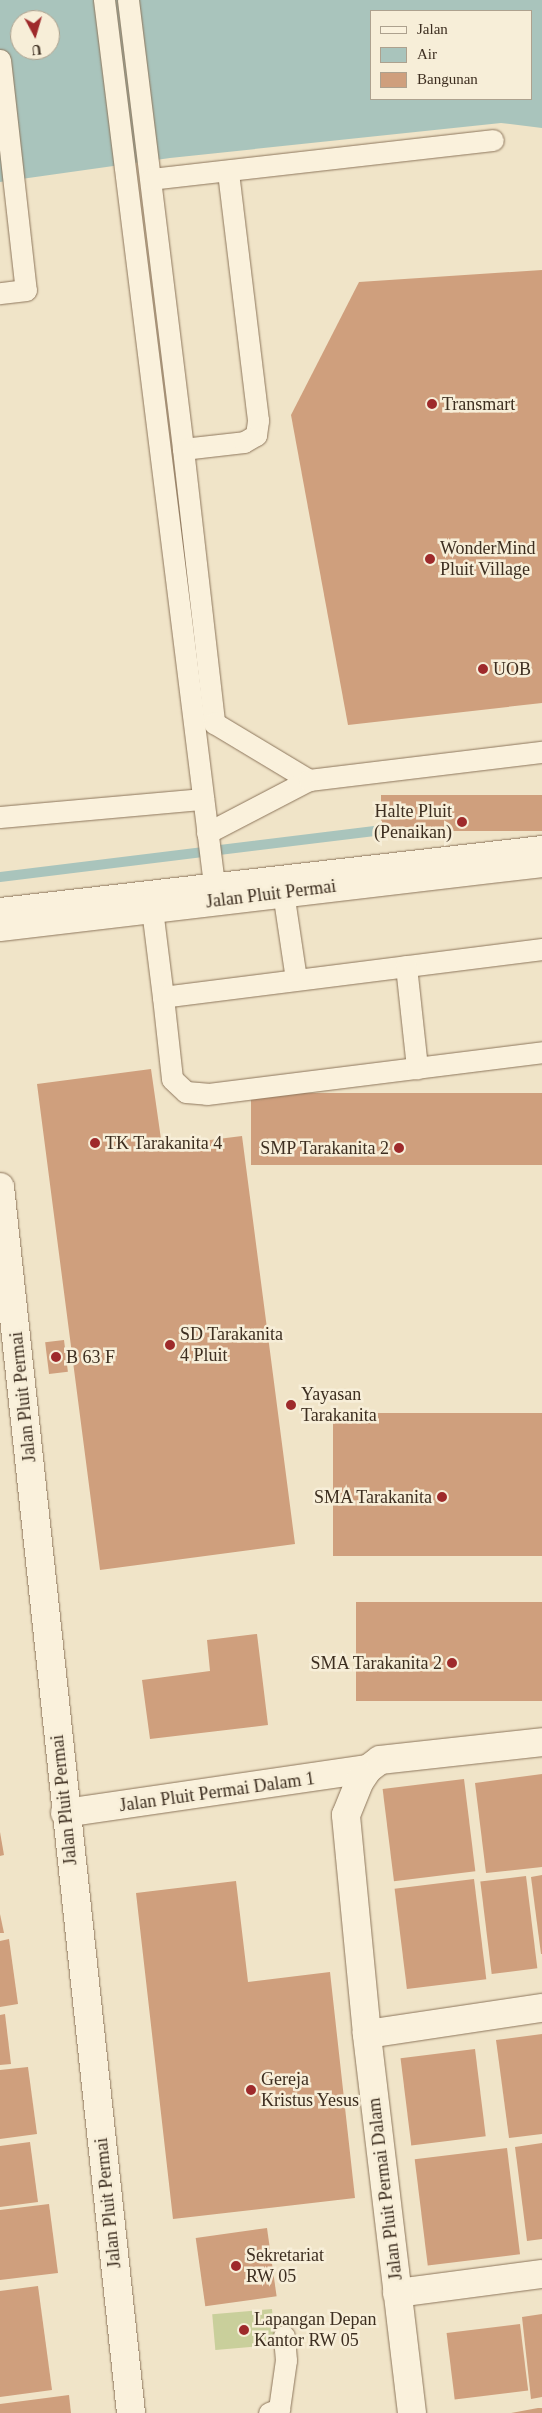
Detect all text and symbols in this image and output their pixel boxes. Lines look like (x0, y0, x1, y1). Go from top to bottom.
north arrow (10, 10, 60, 60)
legend (370, 10, 532, 100)
text: Jalan (417, 21, 448, 37)
text: U (31, 41, 42, 57)
text: Air (417, 46, 437, 62)
text: Bangunan (417, 71, 478, 87)
place label: Transmart (442, 393, 515, 415)
marker: Transmart (426, 398, 438, 410)
place label: WonderMind Pluit Village (440, 538, 536, 580)
marker: WonderMind Pluit Village (424, 553, 436, 565)
place label: UOB (493, 658, 531, 680)
marker: UOB (477, 663, 489, 675)
place label: Halte Pluit (Penaikan) (374, 801, 452, 844)
marker: Halte Pluit (Penaikan) (456, 816, 468, 828)
street label: Jalan Pluit Permai (205, 875, 337, 913)
place label: TK Tarakanita 4 (105, 1132, 223, 1154)
marker: TK Tarakanita 4 (89, 1137, 101, 1149)
place label: SMP Tarakanita 2 (259, 1137, 389, 1159)
marker: SMP Tarakanita 2 (393, 1142, 405, 1154)
place label: SD Tarakanita 4 Pluit (180, 1324, 283, 1366)
street label: Jalan Pluit Permai (5, 1331, 41, 1463)
marker: SD Tarakanita 4 Pluit (164, 1339, 176, 1351)
place label: B 63 F (66, 1346, 115, 1368)
marker: B 63 F (50, 1351, 62, 1363)
place label: Yayasan Tarakanita (301, 1384, 377, 1426)
marker: Yayasan Tarakanita (285, 1399, 297, 1411)
place label: SMA Tarakanita (313, 1486, 432, 1508)
marker: SMA Tarakanita (436, 1491, 448, 1503)
place label: SMA Tarakanita 2 (309, 1652, 442, 1674)
marker: SMA Tarakanita 2 (446, 1657, 458, 1669)
street label: Jalan Pluit Permai (46, 1734, 82, 1866)
street label: Jalan Pluit Permai Dalam 1 (118, 1768, 316, 1816)
place label: Gereja Kristus Yesus (261, 2069, 360, 2112)
marker: Gereja Kristus Yesus (245, 2084, 257, 2096)
street label: Jalan Pluit Permai Dalam (363, 2097, 407, 2281)
street label: Jalan Pluit Permai (90, 2137, 126, 2269)
place label: Sekretariat RW 05 (246, 2245, 324, 2288)
marker: Sekretariat RW 05 (230, 2260, 242, 2272)
place label: Lapangan Depan Kantor RW 05 (254, 2309, 376, 2352)
marker: Lapangan Depan Kantor RW 05 (238, 2324, 250, 2336)

